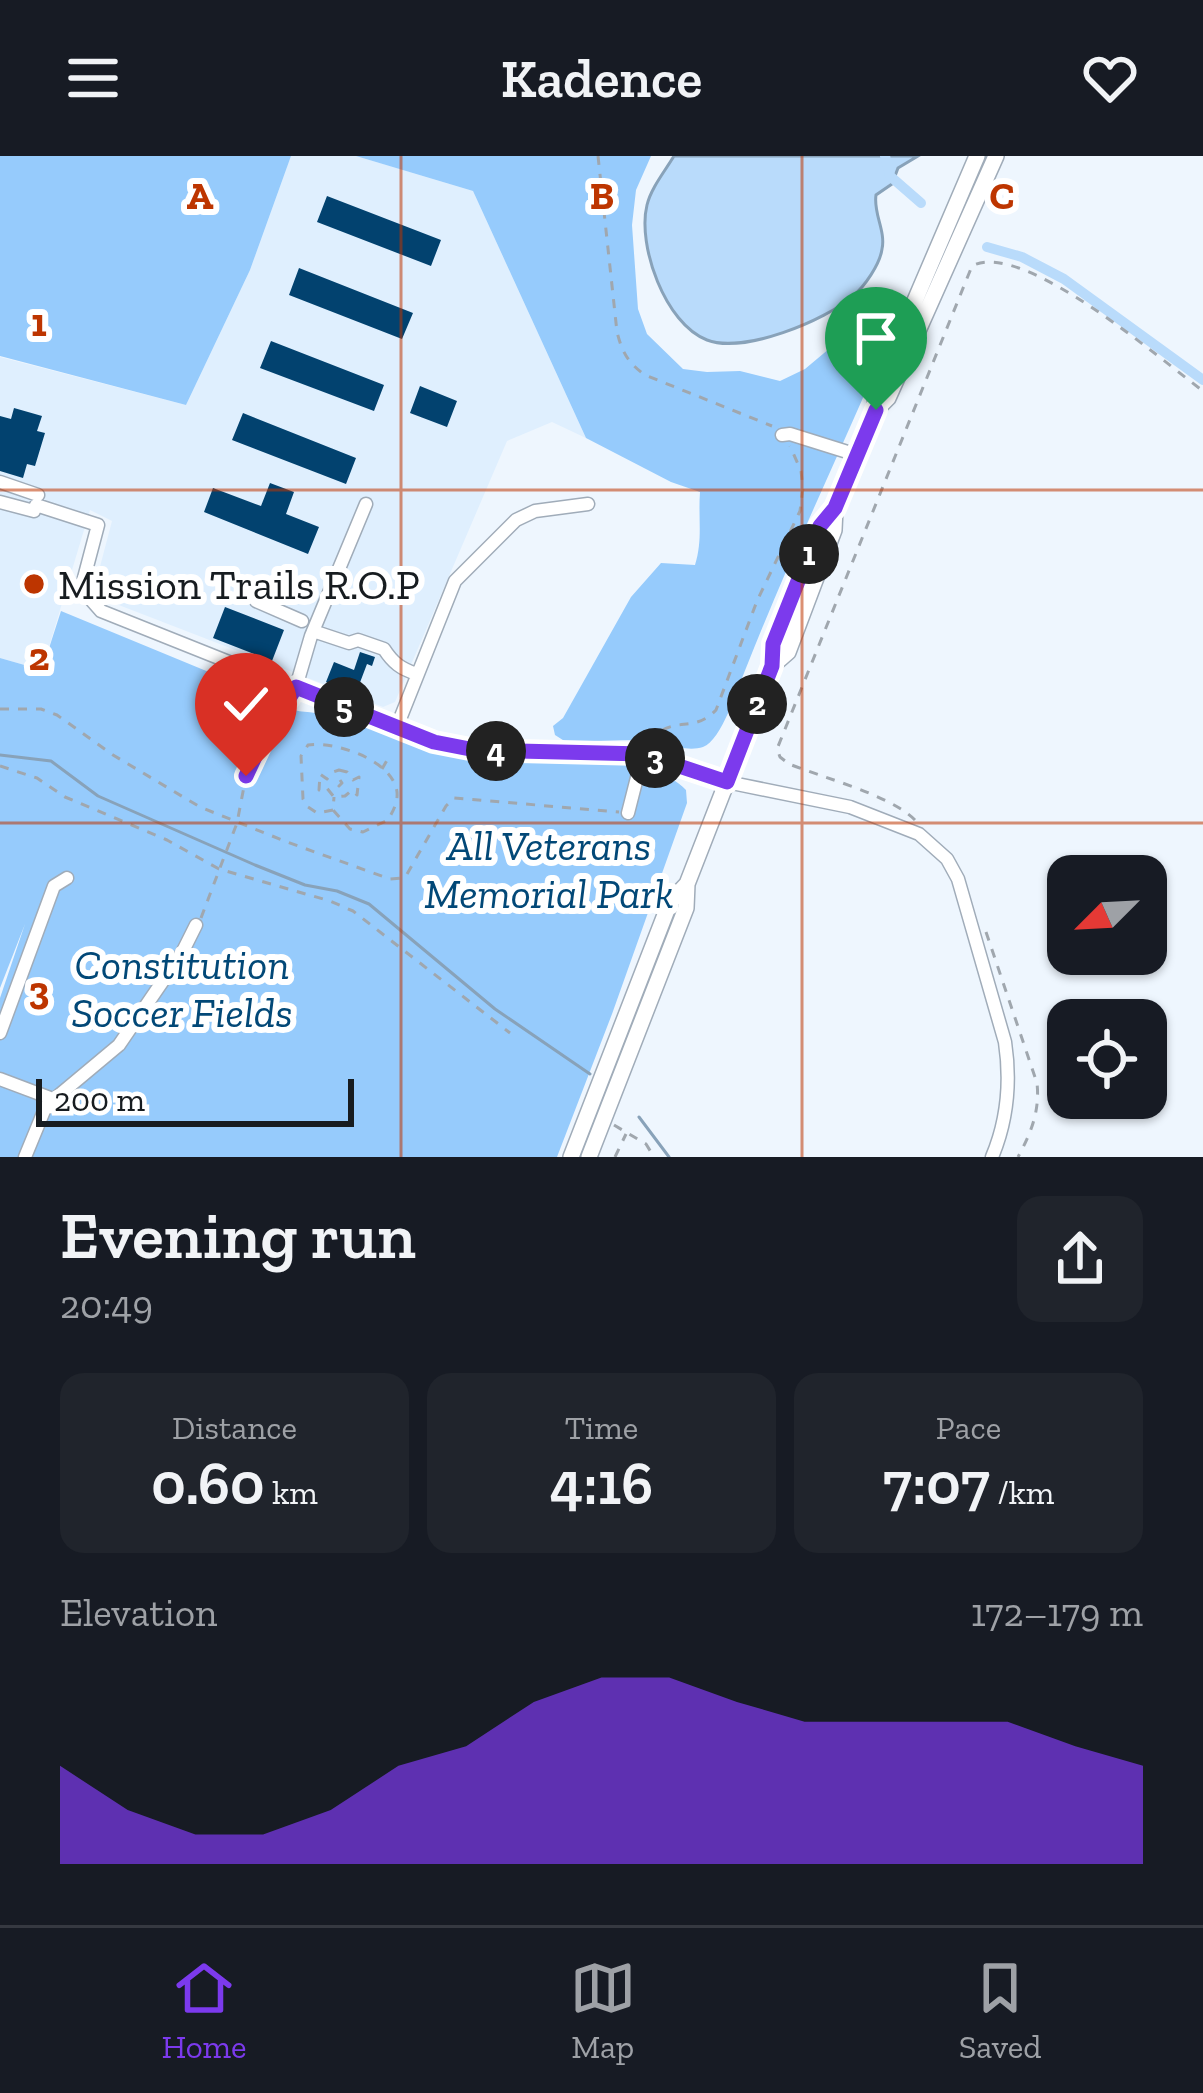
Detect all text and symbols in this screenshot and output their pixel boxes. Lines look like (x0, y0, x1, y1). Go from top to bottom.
icon: menu (60, 45, 126, 111)
icon: heart (1077, 45, 1143, 111)
text: Kadence (501, 46, 702, 111)
text: A (187, 172, 214, 219)
text: B (590, 172, 614, 219)
text: C (989, 172, 1015, 219)
pin (825, 287, 927, 410)
text: 1 (31, 299, 47, 346)
icon: arrive (843, 305, 909, 371)
pin: 1 (779, 524, 839, 584)
text: 1 (802, 534, 816, 573)
place label: Mission Trails R.O.P (58, 559, 420, 610)
marker: Mission Trails R.O.P (21, 571, 47, 597)
text: 2 (29, 633, 50, 680)
pin (195, 653, 297, 776)
icon: check (213, 671, 279, 737)
pin: 2 (727, 674, 787, 734)
pin: 5 (314, 677, 374, 737)
text: 2 (748, 684, 766, 723)
text: 5 (335, 687, 353, 726)
pin: 4 (466, 721, 526, 781)
pin: 3 (625, 728, 685, 788)
text: 4 (487, 731, 505, 770)
text: 3 (646, 738, 664, 777)
park label: All Veterans Memorial Park (424, 820, 674, 919)
north arrow (1047, 855, 1167, 975)
map controls (1047, 855, 1167, 1119)
park label: Constitution Soccer Fields (71, 939, 293, 1038)
text: 3 (29, 967, 49, 1014)
button: locate (1047, 999, 1167, 1119)
scale bar (36, 1073, 354, 1126)
text: 200 m (54, 1080, 145, 1119)
text: Evening run (60, 1196, 416, 1275)
button: share (1017, 1196, 1143, 1322)
text: 20:49 (60, 1281, 153, 1328)
text: Distance (172, 1408, 297, 1447)
text: Time (565, 1408, 638, 1447)
text: Pace (936, 1408, 1001, 1447)
text: 0.60 (151, 1447, 265, 1519)
text: 4:16 (550, 1447, 653, 1519)
text: 7:07 (883, 1447, 990, 1519)
text: km (265, 1473, 318, 1512)
text: /km (990, 1473, 1054, 1512)
text: Elevation (60, 1589, 217, 1636)
text: 172–179 m (971, 1589, 1143, 1636)
tab: Home (162, 1955, 247, 2066)
tab: Map (570, 1955, 636, 2066)
tab: Saved (959, 1955, 1041, 2066)

